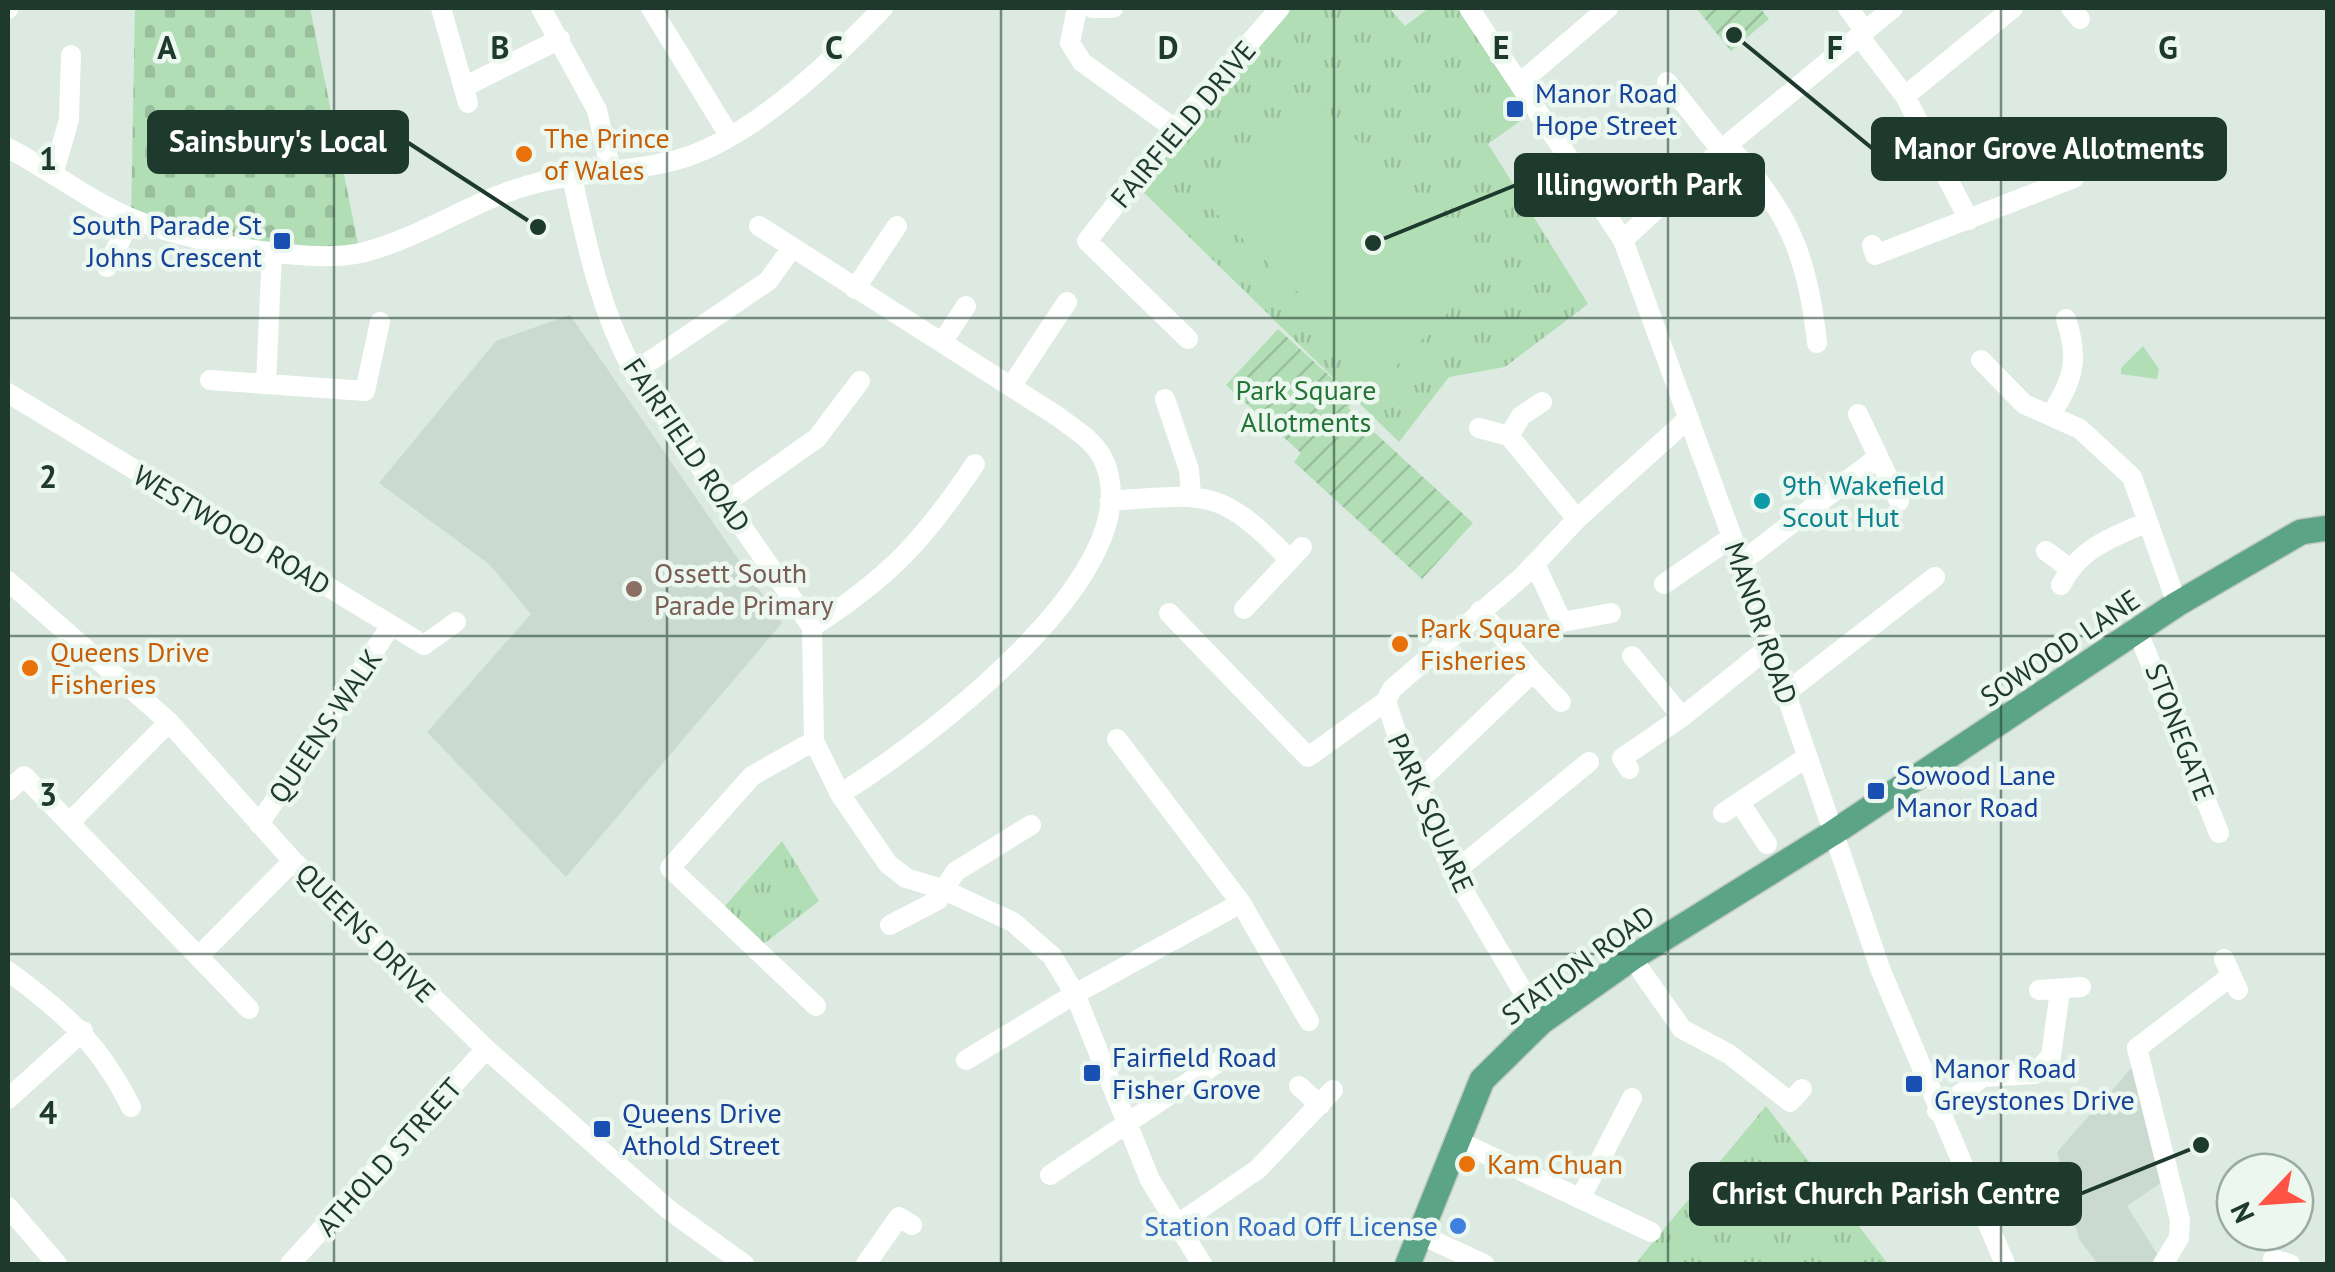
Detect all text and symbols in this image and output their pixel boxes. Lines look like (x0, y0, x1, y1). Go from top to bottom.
text: A (157, 26, 177, 68)
text: B (491, 26, 509, 68)
text: C (825, 26, 843, 68)
text: E (1493, 26, 1509, 68)
text: F (1827, 26, 1843, 68)
text: G (2158, 26, 2178, 68)
street label: FAIRFIELD DRIVE (1103, 34, 1263, 214)
place label: Manor Road Hope Street (1535, 74, 1678, 143)
marker: Manor Road Hope Street (1504, 98, 1526, 120)
callout: Sainsbury's Local (149, 112, 407, 172)
place label: The Prince of Wales (544, 119, 670, 188)
callout: Manor Grove Allotments (1873, 119, 2225, 179)
text: Sainsbury's Local (169, 121, 387, 160)
text: Manor Grove Allotments (1894, 128, 2204, 167)
text: 1 (39, 137, 57, 179)
marker: The Prince of Wales (513, 143, 535, 165)
callout: Illingworth Park (1516, 155, 1763, 215)
text: Illingworth Park (1536, 164, 1742, 203)
place label: South Parade St Johns Crescent (72, 206, 262, 275)
marker: South Parade St Johns Crescent (271, 230, 293, 252)
street label: FAIRFIELD ROAD (616, 351, 759, 539)
park label: Park Square Allotments (1236, 371, 1376, 440)
text: 2 (39, 455, 57, 497)
street label: WESTWOOD ROAD (127, 456, 338, 603)
place label: 9th Wakefield Scout Hut (1782, 466, 1945, 535)
marker: 9th Wakefield Scout Hut (1751, 490, 1773, 512)
street label: MANOR ROAD (1716, 537, 1807, 709)
place label: Ossett South Parade Primary (654, 554, 834, 623)
marker: Ossett South Parade Primary (623, 578, 645, 600)
street label: SOWOOD LANE (1973, 581, 2147, 715)
place label: Park Square Fisheries (1420, 609, 1561, 678)
place label: Queens Drive Fisheries (50, 633, 210, 702)
marker: Park Square Fisheries (1389, 633, 1411, 655)
street label: QUEENS WALK (259, 641, 390, 810)
marker: Queens Drive Fisheries (19, 657, 41, 679)
street label: STONEGATE (2137, 658, 2224, 806)
street label: PARK SQUARE (1380, 727, 1483, 898)
place label: Sowood Lane Manor Road (1896, 756, 2056, 825)
text: 3 (39, 773, 57, 815)
marker: Sowood Lane Manor Road (1865, 780, 1887, 802)
street label: QUEENS DRIVE (289, 855, 444, 1010)
street label: STATION ROAD (1494, 896, 1662, 1033)
place label: Fairfield Road Fisher Grove (1112, 1038, 1277, 1107)
place label: Manor Road Greystones Drive (1934, 1049, 2135, 1118)
marker: Fairfield Road Fisher Grove (1081, 1062, 1103, 1084)
street label: ATHOLD STREET (308, 1069, 470, 1244)
marker: Manor Road Greystones Drive (1903, 1073, 1925, 1095)
text: 4 (39, 1091, 57, 1133)
place label: Queens Drive Athold Street (622, 1094, 782, 1163)
marker: Queens Drive Athold Street (591, 1118, 613, 1140)
place label: Kam Chuan (1487, 1145, 1623, 1182)
north arrow (2215, 1152, 2315, 1252)
marker: Kam Chuan (1456, 1153, 1478, 1175)
callout: Christ Church Parish Centre (1691, 1164, 2080, 1224)
text: Christ Church Parish Centre (1712, 1173, 2060, 1212)
text: N (2221, 1197, 2263, 1229)
place label: Station Road Off License (1144, 1207, 1438, 1244)
marker: Station Road Off License (1447, 1215, 1469, 1237)

